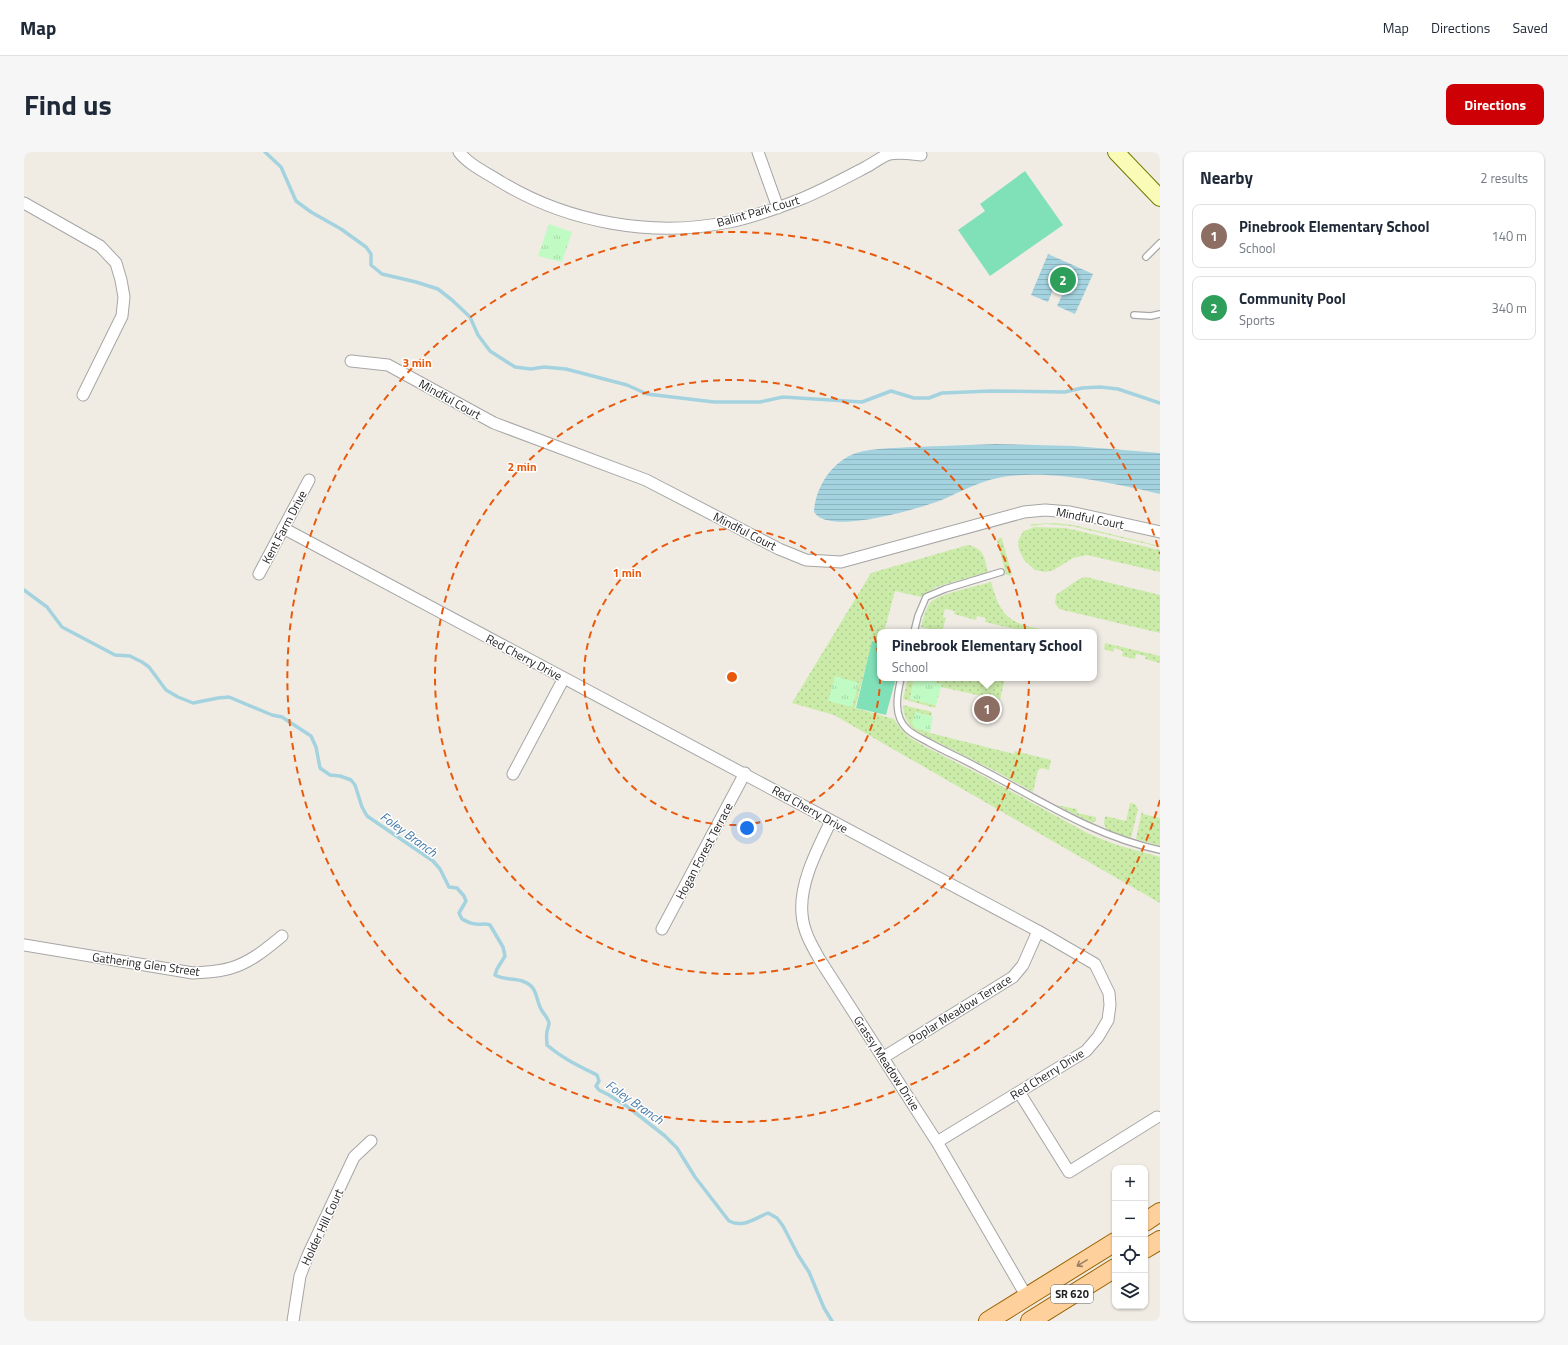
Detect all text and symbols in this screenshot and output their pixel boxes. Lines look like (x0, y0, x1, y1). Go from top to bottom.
text: Map (20, 13, 56, 42)
text: Map (1383, 17, 1409, 38)
text: Directions (1431, 17, 1490, 38)
text: Saved (1512, 17, 1548, 38)
text: Find us (24, 83, 112, 126)
button: Directions (1446, 84, 1544, 125)
text: Nearby (1200, 165, 1253, 191)
text: 2 results (1480, 168, 1528, 188)
street label: Balint Park Court (714, 190, 802, 232)
text: Pinebrook Elementary School (1239, 215, 1430, 238)
text: 1 (1210, 226, 1218, 246)
text: 140 m (1491, 226, 1527, 246)
text: School (1239, 238, 1275, 258)
pin: 2 (1050, 265, 1076, 295)
text: Community Pool (1239, 287, 1346, 310)
text: 2 (1210, 298, 1218, 318)
text: 340 m (1491, 298, 1527, 318)
text: Sports (1239, 310, 1275, 330)
text: 3 min (402, 353, 432, 372)
street label: Mindful Court (415, 374, 485, 424)
text: 2 min (507, 457, 537, 476)
street label: Kent Farm Drive (257, 487, 311, 567)
street label: Mindful Court (1054, 502, 1126, 534)
street label: Mindful Court (710, 507, 781, 555)
text: 1 min (612, 563, 642, 582)
street label: Red Cherry Drive (482, 629, 566, 685)
popup (877, 629, 1097, 681)
text: Pinebrook Elementary School (892, 634, 1082, 657)
text: School (892, 657, 928, 677)
centre of rings (725, 670, 739, 684)
pin: 1 (974, 694, 1000, 724)
street label: Red Cherry Drive (769, 780, 851, 838)
street label: Hogan Forest Terrace (670, 799, 738, 903)
water label: Foley Branch (376, 806, 442, 862)
your location (737, 818, 757, 838)
street label: Gathering Glen Street (91, 947, 202, 981)
street label: Poplar Meadow Terrace (905, 970, 1015, 1048)
street label: Grassy Meadow Drive (849, 1012, 925, 1114)
street label: Red Cherry Drive (1006, 1044, 1088, 1104)
water label: Foley Branch (602, 1075, 668, 1129)
map controls (1112, 1165, 1148, 1309)
button: + (1112, 1165, 1148, 1201)
street label: Holder Hill Court (296, 1185, 348, 1269)
button: − (1112, 1201, 1148, 1237)
button: locate (1112, 1237, 1148, 1273)
one-way arrow (1076, 1259, 1088, 1267)
button: layers (1112, 1273, 1148, 1309)
road number: SR 620 (1051, 1285, 1093, 1303)

